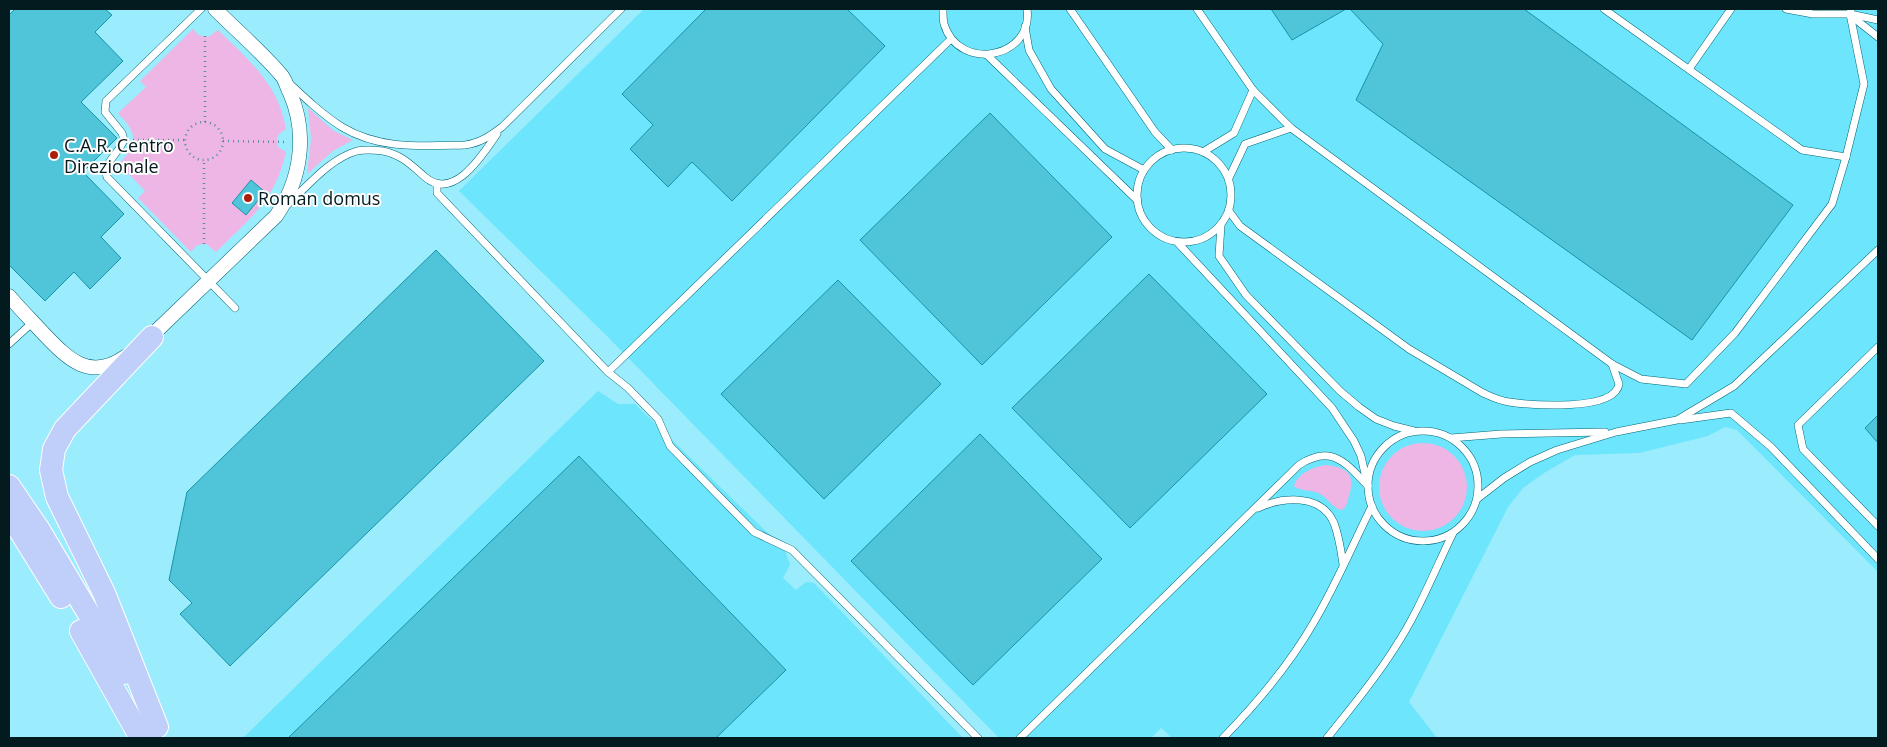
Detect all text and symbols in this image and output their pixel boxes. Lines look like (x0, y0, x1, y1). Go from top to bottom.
place label: C.A.R. Centro Direzionale (64, 133, 174, 178)
marker: C.A.R. Centro Direzionale (48, 149, 60, 161)
place label: Roman domus (258, 186, 380, 210)
marker: Roman domus (242, 192, 254, 204)

